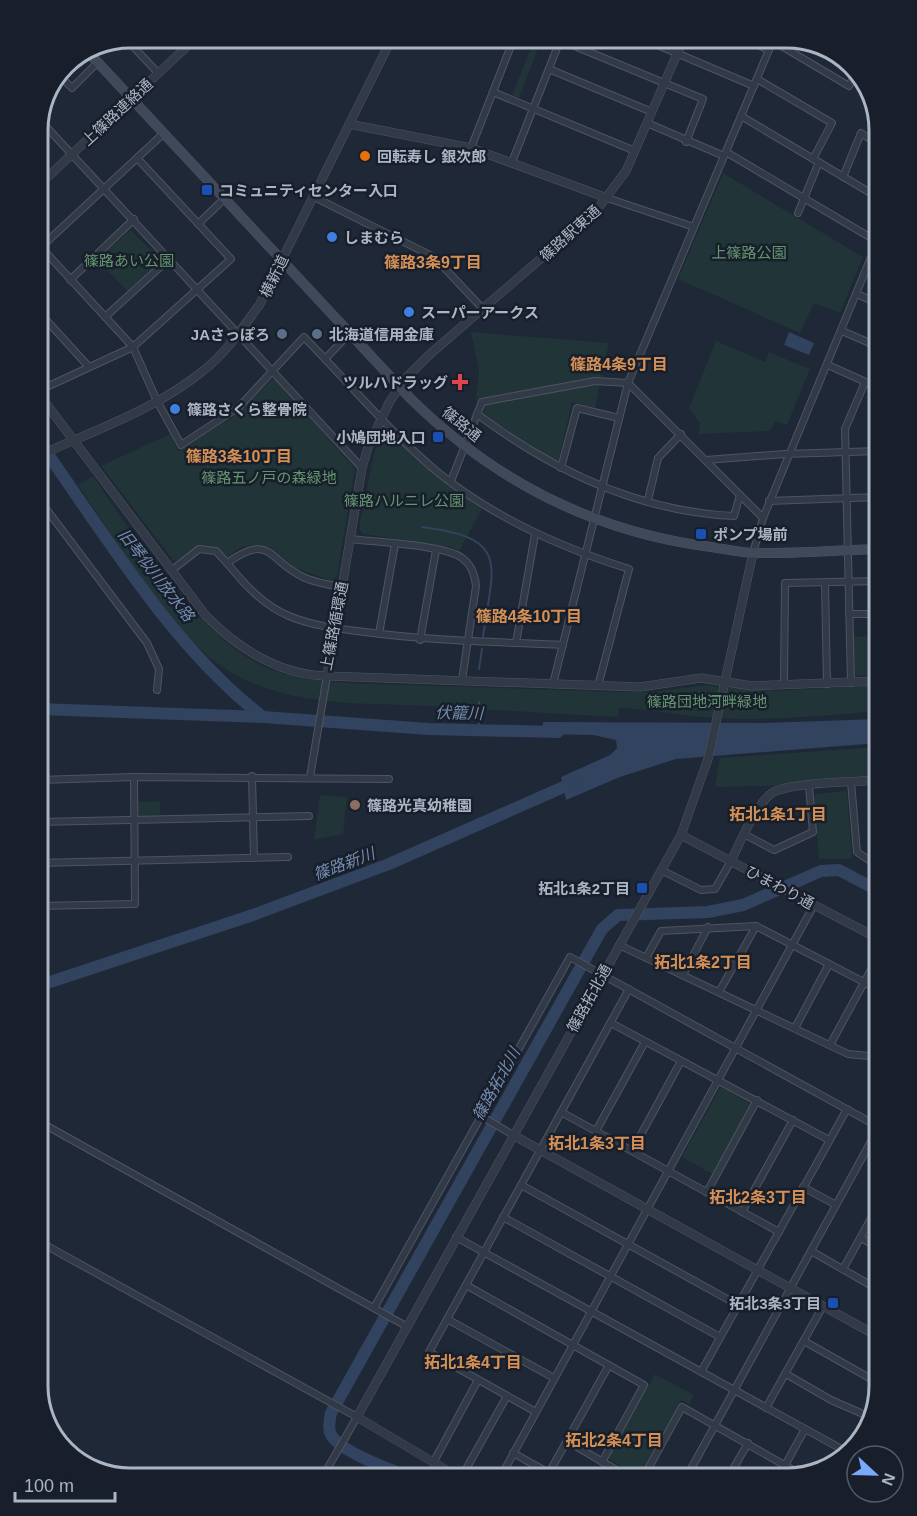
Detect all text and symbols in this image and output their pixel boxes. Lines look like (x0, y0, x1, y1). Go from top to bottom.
street label: 上篠路連絡通 (78, 75, 156, 149)
place label: 回転寿し 銀次郎 (377, 148, 486, 165)
marker: 回転寿し 銀次郎 (358, 149, 372, 163)
place label: コミュニティセンター入口 (219, 182, 398, 199)
marker: コミュニティセンター入口 (200, 183, 214, 197)
street label: 篠路駅東通 (536, 202, 604, 264)
place label: しまむら (344, 229, 404, 246)
marker: しまむら (325, 230, 339, 244)
park label: 上篠路公園 (711, 244, 787, 261)
park label: 篠路あい公園 (84, 252, 174, 269)
street label: 横新道 (256, 252, 292, 300)
district label: 篠路3条9丁目 (384, 254, 482, 271)
place label: スーパーアークス (421, 304, 539, 321)
marker: スーパーアークス (402, 305, 416, 319)
place label: JAさっぽろ (191, 326, 270, 343)
place label: 北海道信用金庫 (329, 326, 434, 343)
marker: JAさっぽろ (275, 327, 289, 341)
marker: 北海道信用金庫 (310, 327, 324, 341)
district label: 篠路4条9丁目 (570, 356, 668, 373)
place label: ツルハドラッグ (343, 374, 448, 391)
marker: ツルハドラッグ (453, 375, 467, 389)
place label: 篠路さくら整骨院 (187, 401, 307, 418)
marker: 篠路さくら整骨院 (168, 402, 182, 416)
street label: 篠路通 (439, 403, 485, 445)
place label: 小鳩団地入口 (336, 429, 426, 446)
marker: 小鳩団地入口 (431, 430, 445, 444)
district label: 篠路3条10丁目 (186, 448, 292, 465)
park label: 篠路五ノ戸の森緑地 (201, 469, 337, 486)
park label: 篠路ハルニレ公園 (344, 492, 464, 509)
water label: 旧琴似川放水路 (115, 526, 198, 626)
place label: ポンプ場前 (713, 526, 788, 543)
marker: ポンプ場前 (694, 527, 708, 541)
street label: 上篠路循環通 (317, 580, 351, 672)
district label: 篠路4条10丁目 (476, 608, 582, 625)
park label: 篠路団地河畔緑地 (647, 693, 767, 710)
water label: 伏籠川 (435, 704, 485, 722)
place label: 篠路光真幼稚園 (367, 797, 472, 814)
marker: 篠路光真幼稚園 (348, 798, 362, 812)
district label: 拓北1条1丁目 (729, 806, 827, 823)
water label: 篠路新川 (311, 844, 379, 883)
street label: ひまわり通 (743, 862, 817, 912)
place label: 拓北1条2丁目 (538, 880, 630, 897)
marker: 拓北1条2丁目 (635, 881, 649, 895)
district label: 拓北1条2丁目 (654, 954, 752, 971)
street label: 篠路拓北通 (563, 961, 615, 1035)
water label: 篠路拓北川 (469, 1043, 524, 1123)
district label: 拓北1条3丁目 (548, 1135, 646, 1152)
district label: 拓北2条3丁目 (709, 1189, 807, 1206)
place label: 拓北3条3丁目 (729, 1295, 821, 1312)
marker: 拓北3条3丁目 (826, 1296, 840, 1310)
district label: 拓北1条4丁目 (424, 1354, 522, 1371)
district label: 拓北2条4丁目 (565, 1432, 663, 1449)
north arrow (845, 1444, 905, 1504)
scale bar (15, 1465, 116, 1503)
text: N (878, 1471, 898, 1488)
text: 100 m (24, 1476, 74, 1496)

